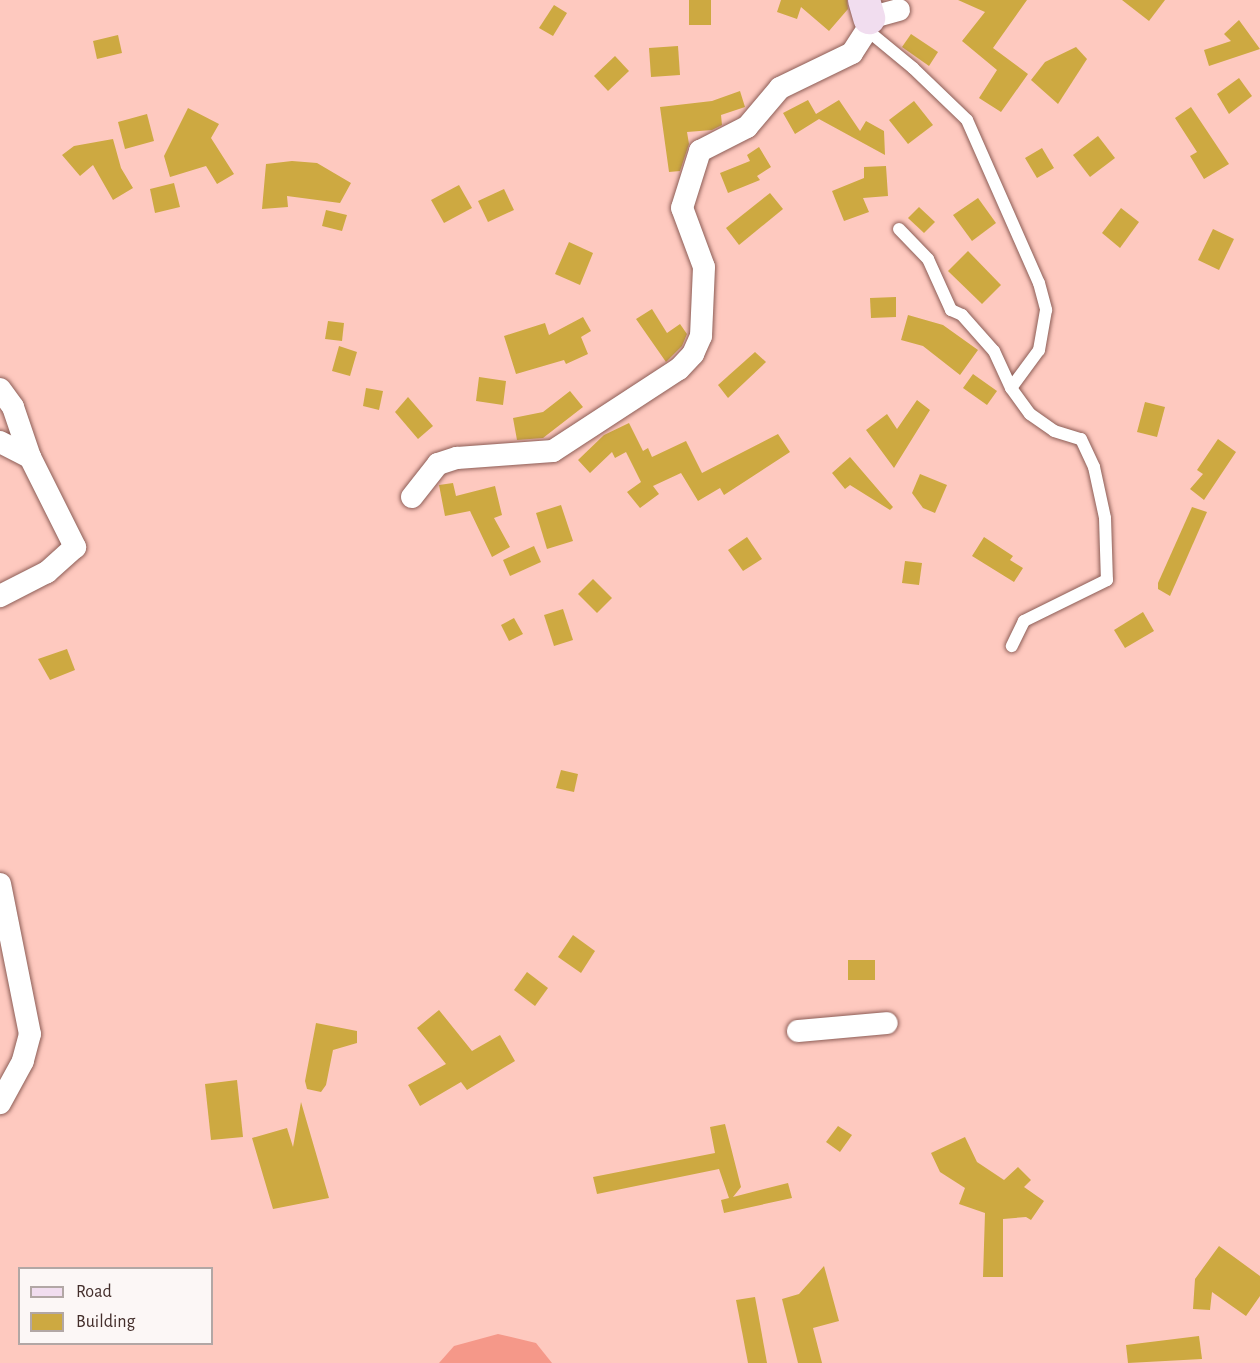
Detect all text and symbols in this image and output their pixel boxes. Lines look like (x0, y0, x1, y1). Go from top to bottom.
legend (18, 1267, 213, 1345)
text: Road (76, 1283, 112, 1301)
text: Building (76, 1313, 135, 1331)

